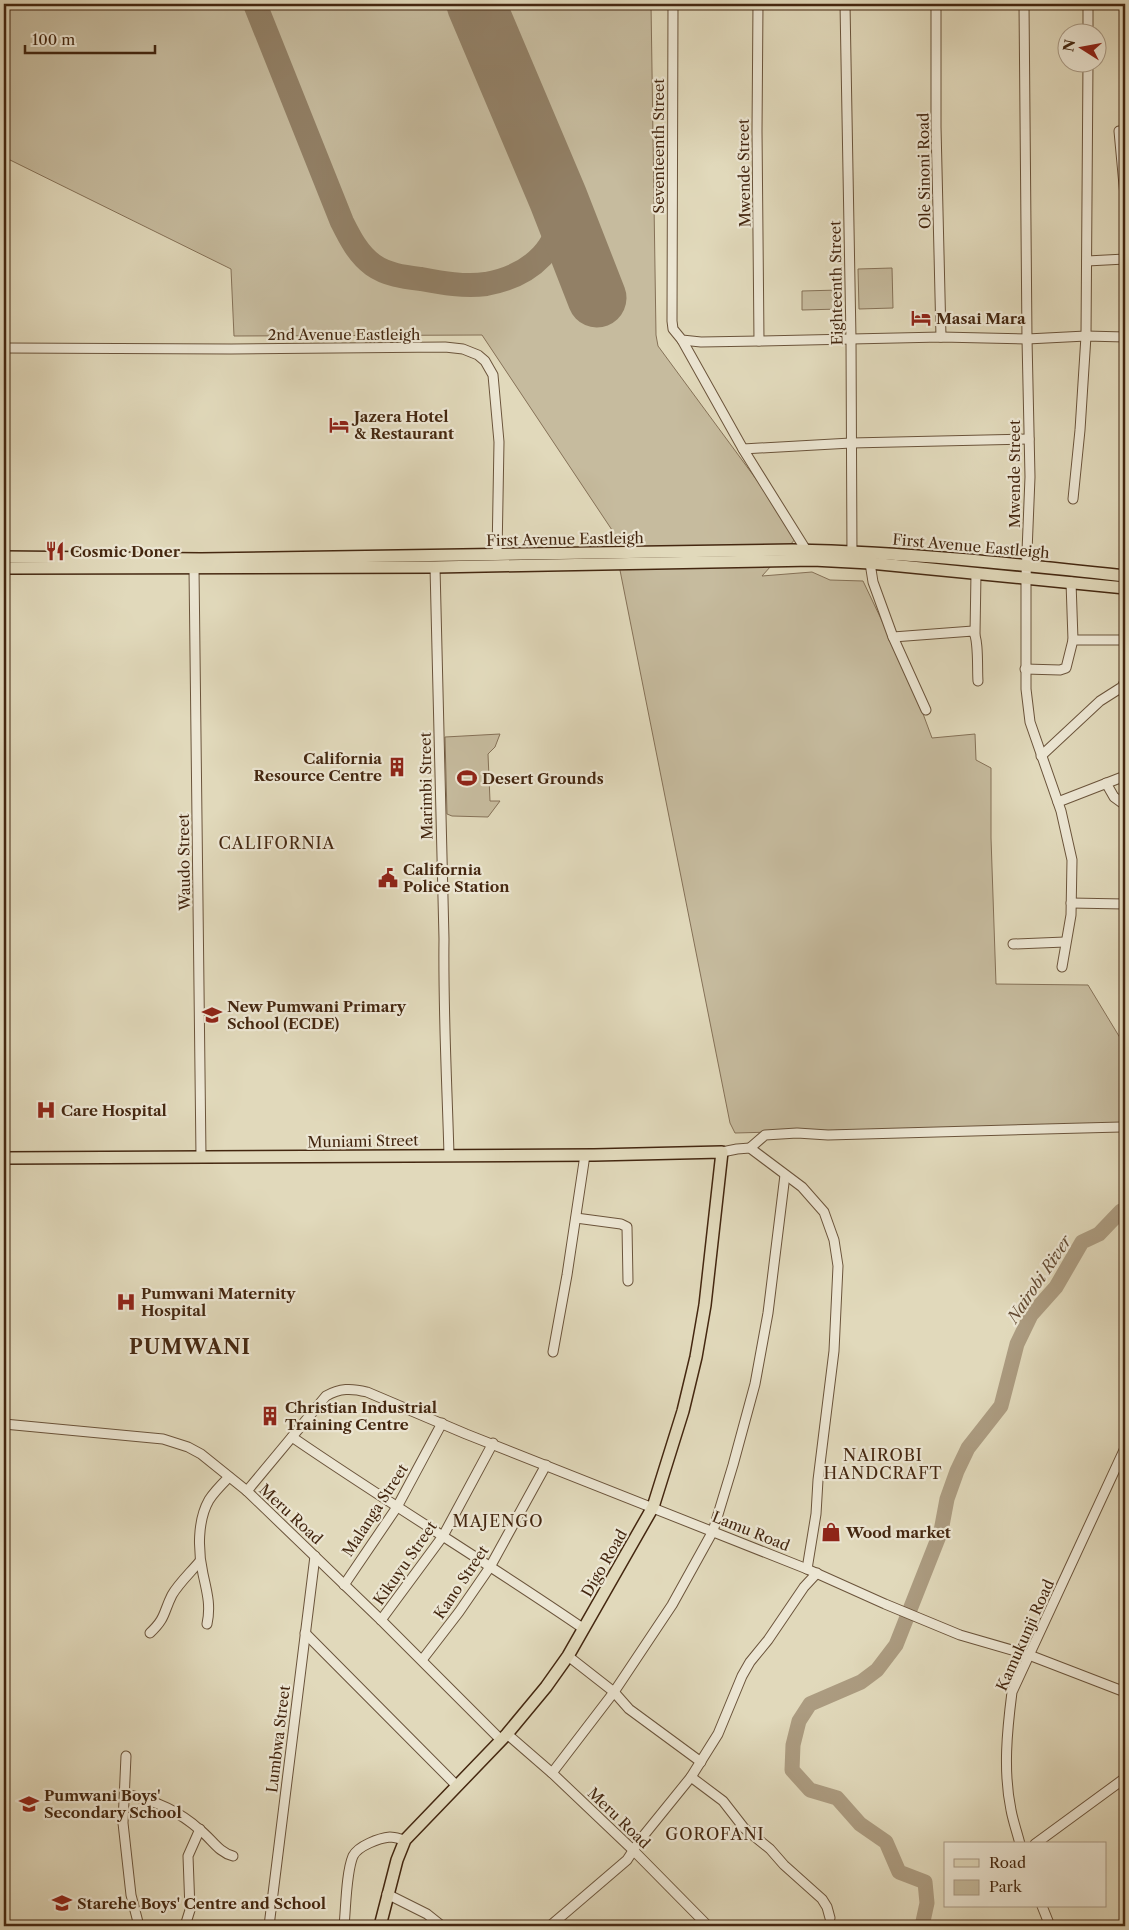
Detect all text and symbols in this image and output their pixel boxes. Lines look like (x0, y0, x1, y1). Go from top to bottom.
scale bar (25, 22, 155, 54)
north arrow (1056, 22, 1106, 72)
text: 100 m (32, 30, 75, 49)
text: N (1059, 38, 1079, 53)
street label: Seventeenth Street (649, 78, 668, 214)
street label: Ole Sinoni Road (913, 113, 935, 229)
street label: Mwende Street (734, 118, 754, 227)
street label: Eighteenth Street (825, 220, 847, 346)
hotel icon: Masai Mara (910, 307, 932, 329)
place label: Masai Mara (936, 309, 1026, 328)
street label: 2nd Avenue Eastleigh (268, 325, 421, 344)
place label: Jazera Hotel & Restaurant (351, 407, 454, 443)
hotel icon: Jazera Hotel & Restaurant (328, 414, 350, 436)
street label: Mwende Street (1005, 419, 1024, 528)
street label: First Avenue Eastleigh (486, 528, 645, 550)
street label: First Avenue Eastleigh (892, 530, 1051, 562)
restaurant icon: Cosmic Doner (44, 540, 66, 562)
place label: Cosmic Doner (70, 542, 181, 561)
street label: Marimbi Street (416, 731, 436, 840)
place label: California Resource Centre (254, 749, 382, 785)
building icon: California Resource Centre (386, 756, 408, 778)
sports icon: Desert Grounds (456, 767, 478, 789)
place label: Desert Grounds (482, 769, 604, 788)
street label: Waudo Street (174, 813, 194, 912)
district label: CALIFORNIA (219, 833, 336, 853)
place label: California Police Station (403, 860, 510, 896)
public building icon: California Police Station (377, 867, 399, 889)
place label: New Pumwani Primary School (ECDE) (227, 997, 407, 1033)
school or university icon: New Pumwani Primary School (ECDE) (201, 1004, 223, 1026)
hospital icon: Care Hospital (35, 1099, 57, 1121)
place label: Care Hospital (61, 1101, 167, 1120)
street label: Muniami Street (307, 1131, 419, 1151)
water label: Nairobi River (1001, 1230, 1076, 1328)
place label: Pumwani Maternity Hospital (141, 1284, 296, 1320)
hospital icon: Pumwani Maternity Hospital (115, 1291, 137, 1313)
district label: PUMWANI (129, 1335, 251, 1359)
place label: Christian Industrial Training Centre (285, 1398, 437, 1434)
building icon: Christian Industrial Training Centre (259, 1405, 281, 1427)
district label: NAIROBI HANDCRAFT (824, 1445, 942, 1483)
street label: Malanga Street (338, 1459, 412, 1560)
street label: Meru Road (255, 1480, 327, 1548)
street label: Lamu Road (709, 1507, 793, 1555)
district label: MAJENGO (453, 1511, 544, 1531)
street label: Kikuyu Street (369, 1517, 441, 1609)
shop icon: Wood market (820, 1521, 842, 1543)
place label: Wood market (845, 1523, 951, 1542)
street label: Digo Road (577, 1526, 631, 1600)
street label: Kano Street (429, 1541, 493, 1622)
street label: Kamukunji Road (992, 1576, 1058, 1694)
street label: Lumbwa Street (262, 1684, 294, 1794)
street label: Meru Road (584, 1783, 654, 1853)
place label: Pumwani Boys' Secondary School (44, 1786, 182, 1822)
school or university icon: Pumwani Boys' Secondary School (18, 1793, 40, 1815)
district label: GOROFANI (665, 1824, 765, 1844)
legend (944, 1842, 1106, 1908)
text: Road (989, 1853, 1026, 1872)
text: Park (989, 1877, 1023, 1896)
school or university icon: Starehe Boys' Centre and School (51, 1892, 73, 1914)
place label: Starehe Boys' Centre and School (77, 1894, 326, 1913)

